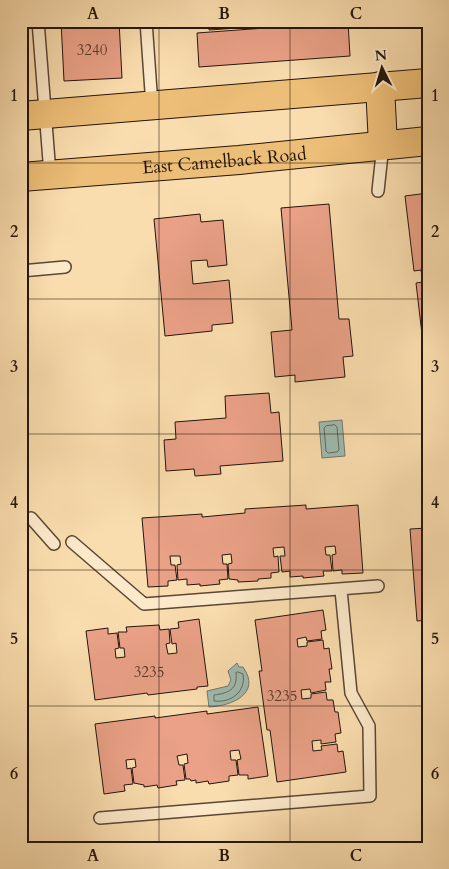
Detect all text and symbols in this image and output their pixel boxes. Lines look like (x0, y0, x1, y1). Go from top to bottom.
text: A (87, 3, 99, 25)
text: B (218, 3, 230, 25)
text: C (350, 3, 362, 25)
house number: 3240 (77, 40, 108, 60)
north arrow (356, 42, 406, 92)
text: N (374, 46, 388, 66)
text: 1 (10, 85, 18, 107)
text: 1 (431, 85, 439, 107)
street label: East Camelback Road (141, 141, 308, 180)
text: 2 (10, 221, 18, 243)
text: 2 (431, 221, 439, 243)
text: 3 (10, 356, 18, 378)
text: 3 (431, 356, 439, 378)
text: 4 (10, 492, 18, 514)
text: 4 (431, 492, 439, 514)
text: 5 (10, 628, 18, 650)
text: 5 (431, 628, 439, 650)
house number: 3235 (134, 662, 164, 682)
house number: 3235 (267, 686, 297, 706)
text: 6 (10, 763, 18, 785)
text: 6 (431, 763, 439, 785)
text: A (87, 845, 99, 867)
text: B (218, 845, 230, 867)
text: C (350, 845, 362, 867)

